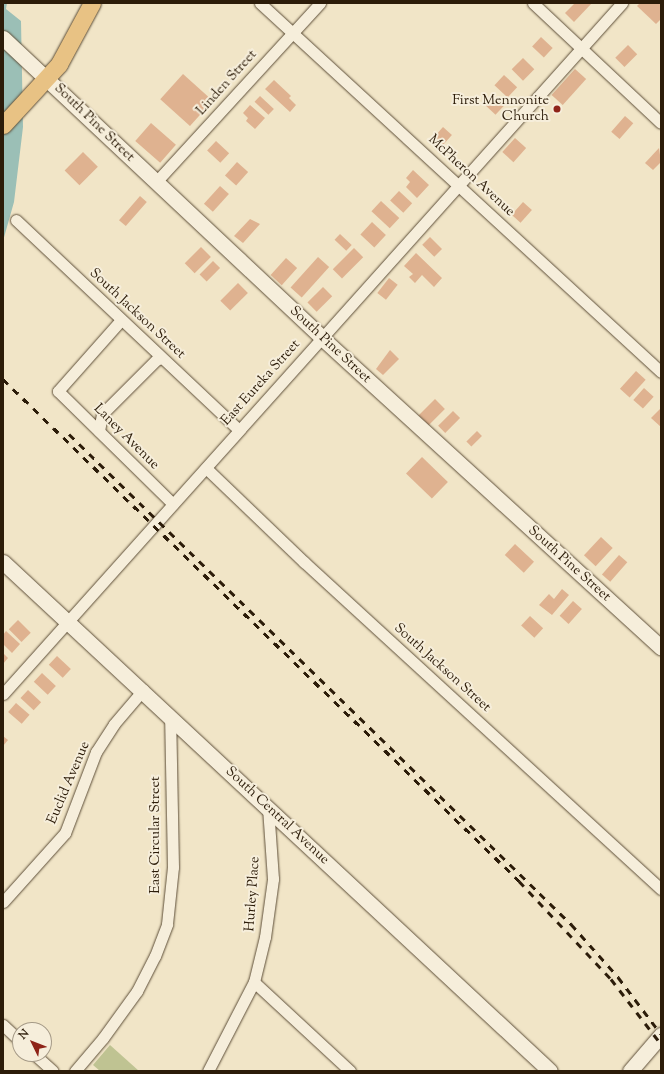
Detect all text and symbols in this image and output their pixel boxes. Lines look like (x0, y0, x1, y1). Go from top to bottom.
street label: Linden Street (193, 47, 261, 119)
street label: South Pine Street (50, 80, 138, 166)
place label: First Mennonite Church (452, 93, 549, 126)
marker: First Mennonite Church (552, 104, 562, 114)
street label: McPheron Avenue (424, 132, 518, 220)
street label: South Jackson Street (86, 265, 188, 363)
street label: South Pine Street (286, 303, 374, 387)
street label: East Eureka Street (218, 337, 304, 429)
street label: Laney Avenue (90, 401, 162, 473)
street label: South Pine Street (524, 522, 614, 606)
street label: South Jackson Street (390, 620, 494, 716)
street label: Euclid Avenue (44, 739, 94, 827)
street label: South Central Avenue (222, 764, 332, 868)
street label: East Circular Street (148, 776, 164, 894)
street label: Hurley Place (242, 856, 264, 932)
north arrow (12, 1022, 52, 1062)
text: N (15, 1026, 33, 1043)

